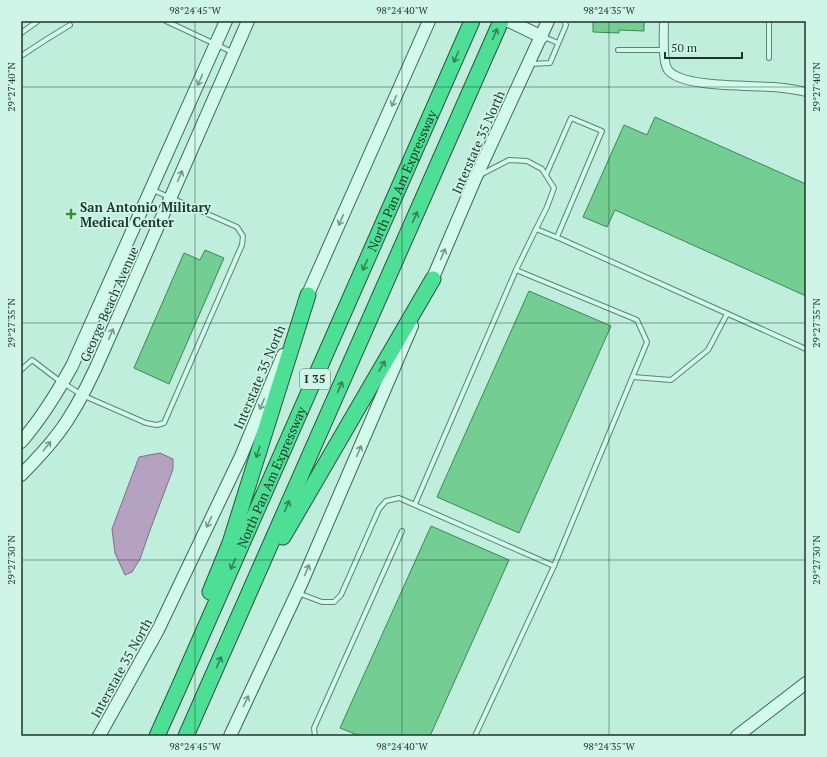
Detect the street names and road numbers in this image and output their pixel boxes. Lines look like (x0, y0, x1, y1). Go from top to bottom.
street label: Interstate 35 North (447, 87, 509, 197)
street label: North Pan Am Expressway (363, 107, 441, 254)
street label: George Beach Avenue (75, 243, 143, 365)
street label: Interstate 35 North (229, 322, 289, 432)
road number: I 35 (300, 369, 330, 389)
street label: North Pan Am Expressway (232, 403, 311, 551)
street label: Interstate 35 North (86, 615, 156, 721)

